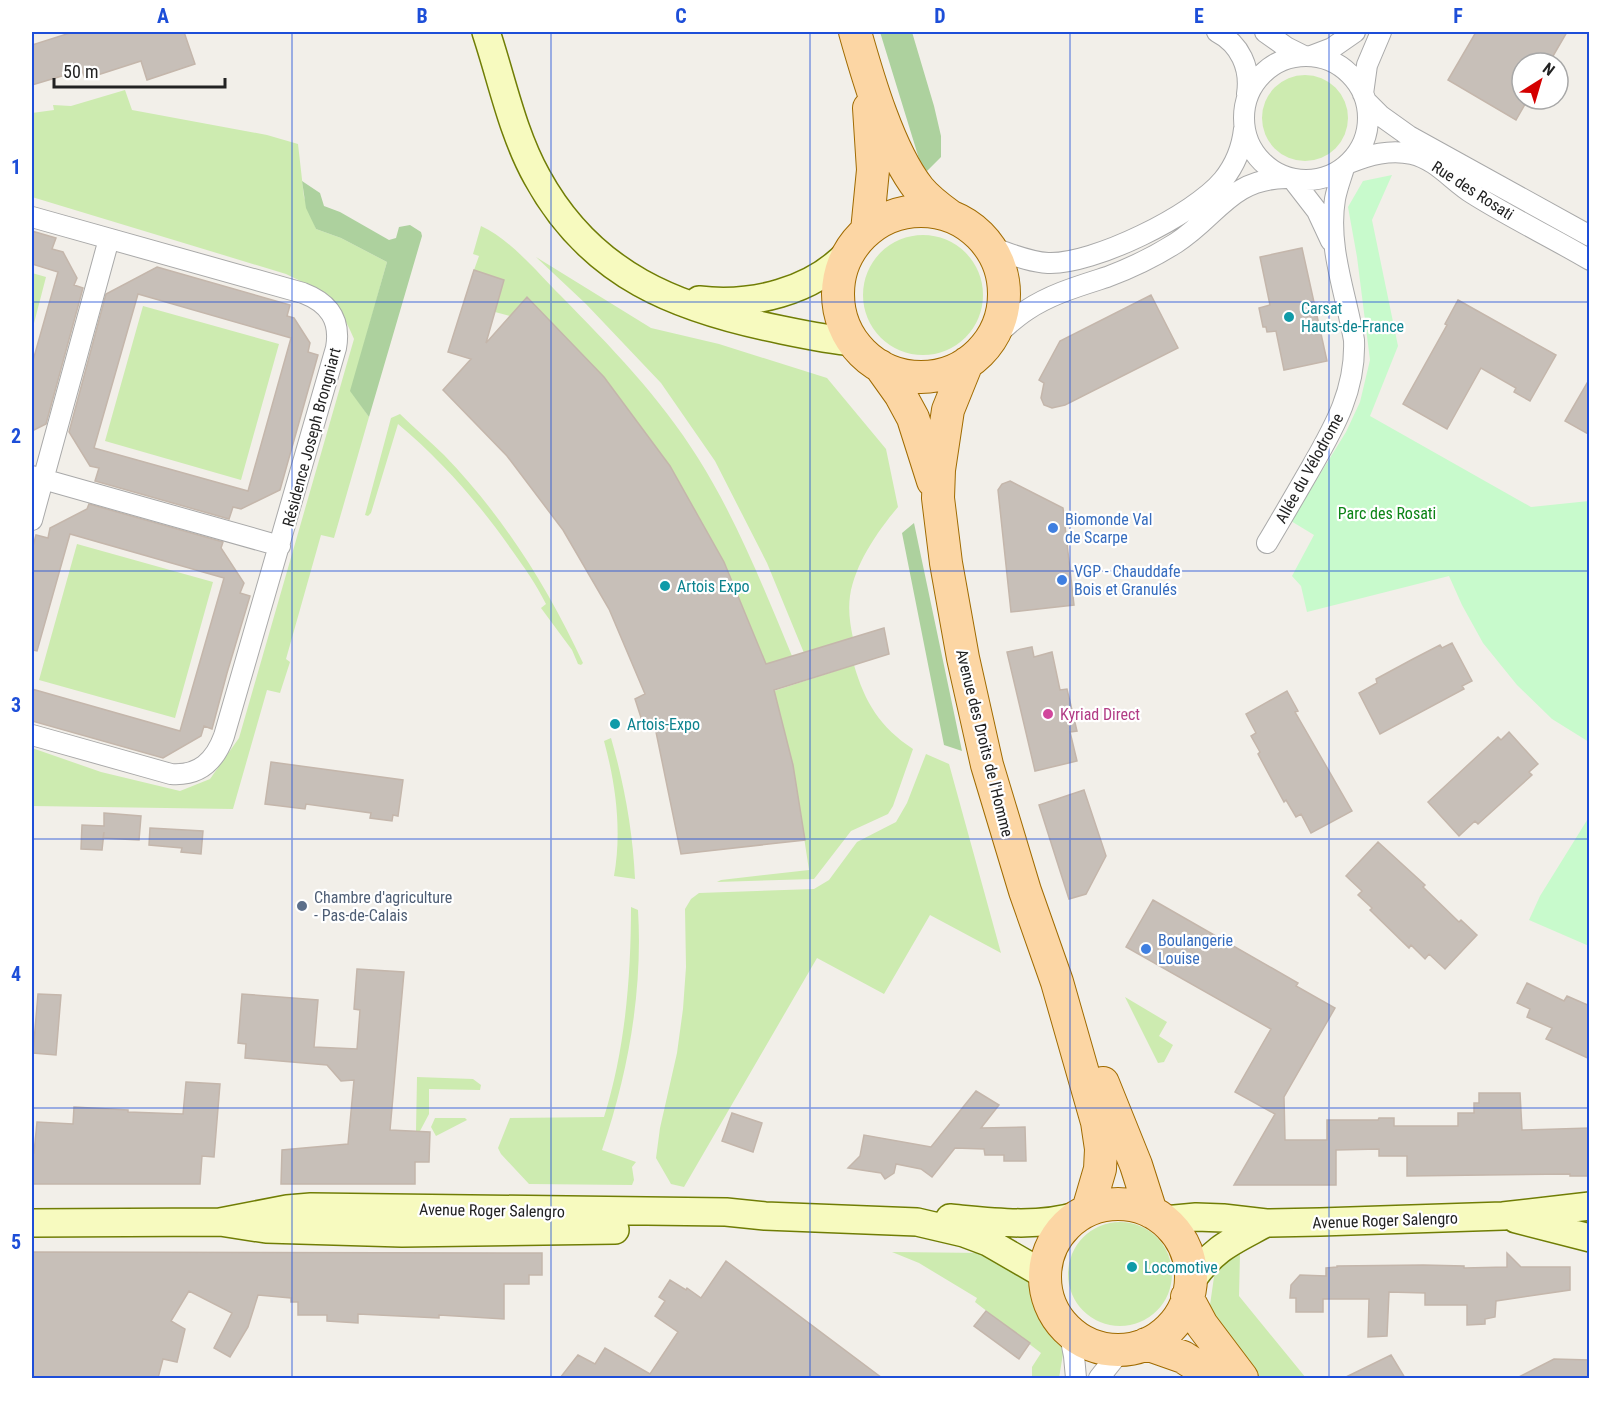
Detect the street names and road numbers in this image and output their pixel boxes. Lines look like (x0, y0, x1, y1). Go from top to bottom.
street label: Rue des Rosati (1428, 157, 1517, 224)
street label: Résidence Joseph Brongniart (278, 345, 345, 529)
street label: Allée du Vélodrome (1271, 410, 1347, 526)
street label: Avenue des Droits de l'Homme (952, 647, 1017, 839)
street label: Avenue Roger Salengro (419, 1200, 565, 1221)
street label: Avenue Roger Salengro (1312, 1208, 1458, 1233)

